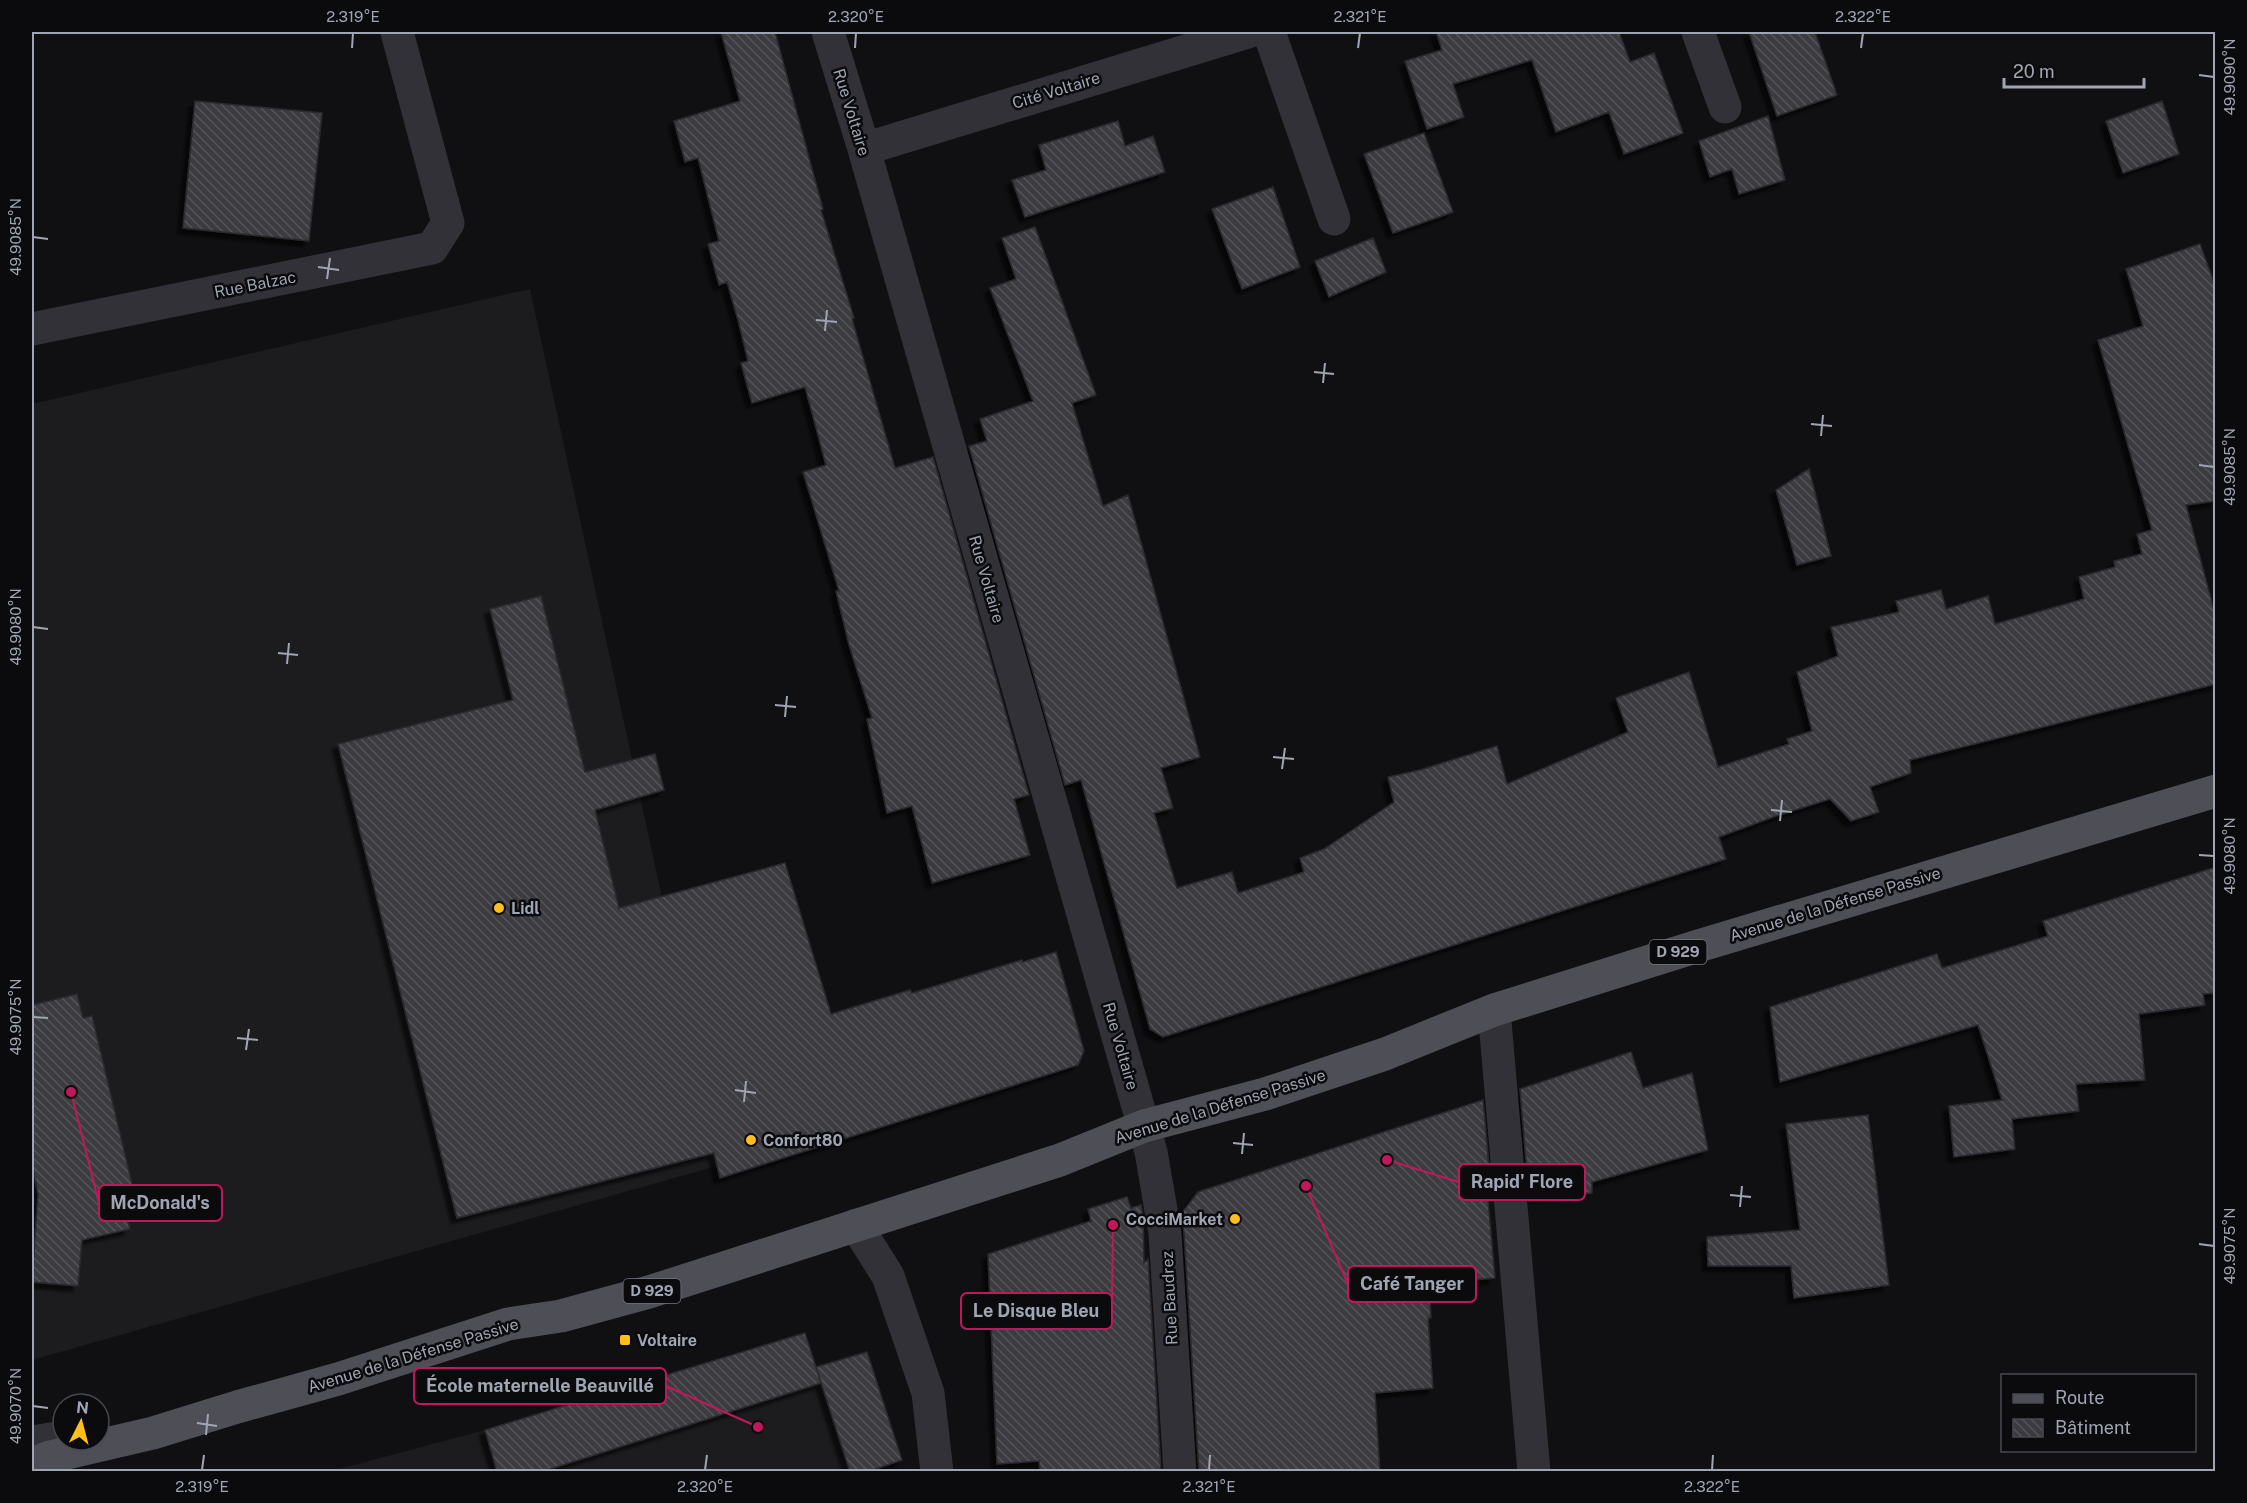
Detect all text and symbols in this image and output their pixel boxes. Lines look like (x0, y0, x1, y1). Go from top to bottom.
text: 2.319°E (326, 8, 380, 25)
text: 2.320°E (828, 8, 884, 25)
text: 2.321°E (1333, 8, 1387, 25)
text: 2.322°E (1835, 8, 1891, 25)
text: 49.9090°N (2221, 38, 2238, 116)
scale bar (2004, 51, 2144, 89)
text: 20 m (2013, 61, 2055, 82)
street label: Rue Voltaire (829, 66, 874, 158)
street label: Cité Voltaire (1010, 68, 1102, 113)
text: 49.9085°N (7, 198, 24, 276)
street label: Rue Balzac (213, 267, 297, 302)
text: 49.9085°N (2221, 428, 2238, 506)
street label: Rue Voltaire (965, 533, 1008, 625)
text: 49.9080°N (7, 588, 24, 666)
text: 49.9080°N (2221, 817, 2238, 895)
street label: Avenue de la Défense Passive (1727, 863, 1943, 946)
place label: Lidl (511, 899, 540, 918)
marker: Lidl (492, 901, 506, 915)
road number: D 929 (1650, 940, 1706, 964)
text: 49.9075°N (7, 978, 24, 1056)
street label: Rue Voltaire (1099, 1000, 1142, 1092)
street label: Avenue de la Défense Passive (1112, 1065, 1328, 1148)
place label: Confort80 (763, 1131, 843, 1150)
marker: Confort80 (744, 1133, 758, 1147)
callout: Rapid' Flore (1459, 1164, 1585, 1200)
text: Rapid' Flore (1471, 1171, 1573, 1192)
callout: McDonald's (99, 1185, 222, 1221)
text: McDonald's (110, 1192, 210, 1213)
text: 49.9075°N (2221, 1207, 2238, 1285)
place label: CocciMarket (1126, 1210, 1223, 1229)
marker: CocciMarket (1228, 1212, 1242, 1226)
street label: Rue Baudrez (1158, 1250, 1181, 1345)
callout: Café Tanger (1348, 1266, 1476, 1302)
text: Café Tanger (1360, 1273, 1465, 1294)
road number: D 929 (624, 1279, 680, 1303)
callout: Le Disque Bleu (961, 1293, 1112, 1329)
text: Le Disque Bleu (973, 1300, 1099, 1321)
street label: Avenue de la Défense Passive (305, 1314, 521, 1397)
place label: Voltaire (637, 1331, 697, 1350)
marker: Voltaire (618, 1333, 632, 1347)
text: 49.9070°N (7, 1368, 24, 1444)
callout: École maternelle Beauvillé (414, 1368, 666, 1404)
text: École maternelle Beauvillé (426, 1374, 654, 1396)
legend (2001, 1374, 2196, 1452)
text: Route (2055, 1387, 2104, 1408)
north arrow (51, 1392, 111, 1452)
text: N (75, 1397, 90, 1418)
text: Bâtiment (2055, 1417, 2131, 1438)
text: 2.319°E (175, 1478, 229, 1495)
text: 2.320°E (677, 1478, 733, 1495)
text: 2.321°E (1182, 1478, 1236, 1495)
text: 2.322°E (1684, 1478, 1740, 1495)

